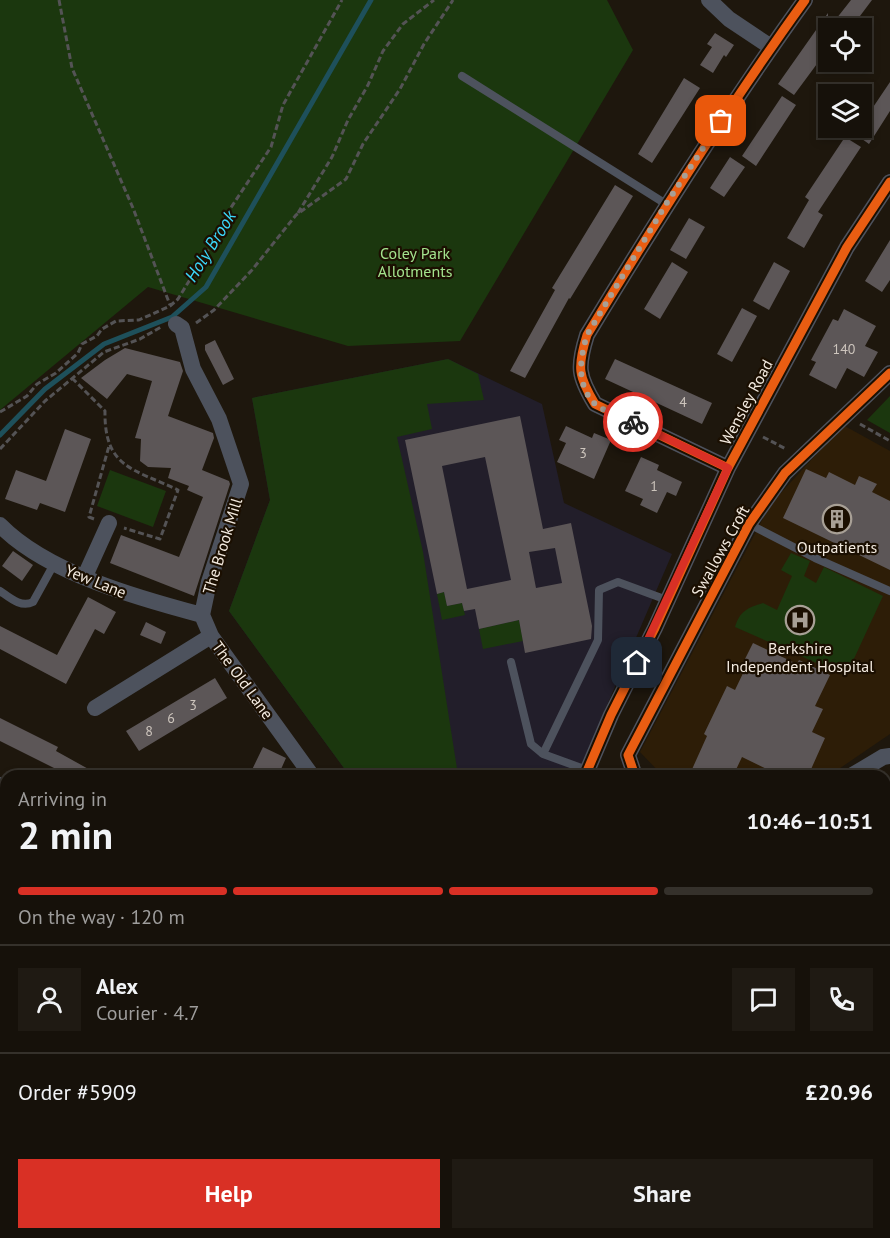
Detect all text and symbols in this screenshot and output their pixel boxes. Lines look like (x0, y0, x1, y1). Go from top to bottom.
map controls (818, 18, 872, 138)
button: locate (818, 18, 872, 72)
button: layers (818, 84, 872, 138)
pin (695, 95, 746, 146)
icon: bag (704, 104, 737, 137)
water label: Holy Brook (179, 205, 241, 286)
park label: Coley Park Allotments (378, 243, 453, 281)
house number: 140 (833, 340, 856, 358)
street label: Wensley Road (715, 356, 777, 448)
courier (603, 392, 663, 452)
house number: 4 (679, 393, 687, 411)
icon: bike (617, 406, 650, 439)
house number: 3 (579, 444, 587, 462)
house number: 1 (650, 477, 658, 495)
street label: The Brook Mill (198, 495, 246, 597)
street label: Swallows Croft (687, 501, 754, 600)
building icon: Outpatients (821, 503, 853, 535)
place label: Outpatients (797, 537, 877, 557)
street label: Yew Lane (63, 560, 129, 602)
hospital icon: Berkshire Independent Hospital (784, 604, 816, 636)
street label: The Old Lane (208, 637, 278, 723)
pin (611, 637, 662, 688)
place label: Berkshire Independent Hospital (726, 638, 874, 676)
icon: home (620, 646, 653, 679)
house number: 3 (189, 696, 197, 714)
house number: 6 (167, 709, 175, 727)
house number: 8 (145, 722, 153, 740)
text: Arriving in (18, 786, 107, 812)
text: 10:46–10:51 (747, 807, 873, 835)
text: 2 min (18, 809, 113, 860)
text: On the way · 120 m (18, 904, 185, 930)
button: person (18, 968, 81, 1031)
button: chat (732, 968, 795, 1031)
button: phone (810, 968, 873, 1031)
text: Alex (96, 972, 138, 1000)
text: Courier · 4.7 (96, 1000, 199, 1026)
text: Order #5909 (18, 1078, 137, 1106)
text: £20.96 (805, 1078, 873, 1106)
button: Help (18, 1159, 440, 1228)
button: Share (452, 1159, 873, 1228)

